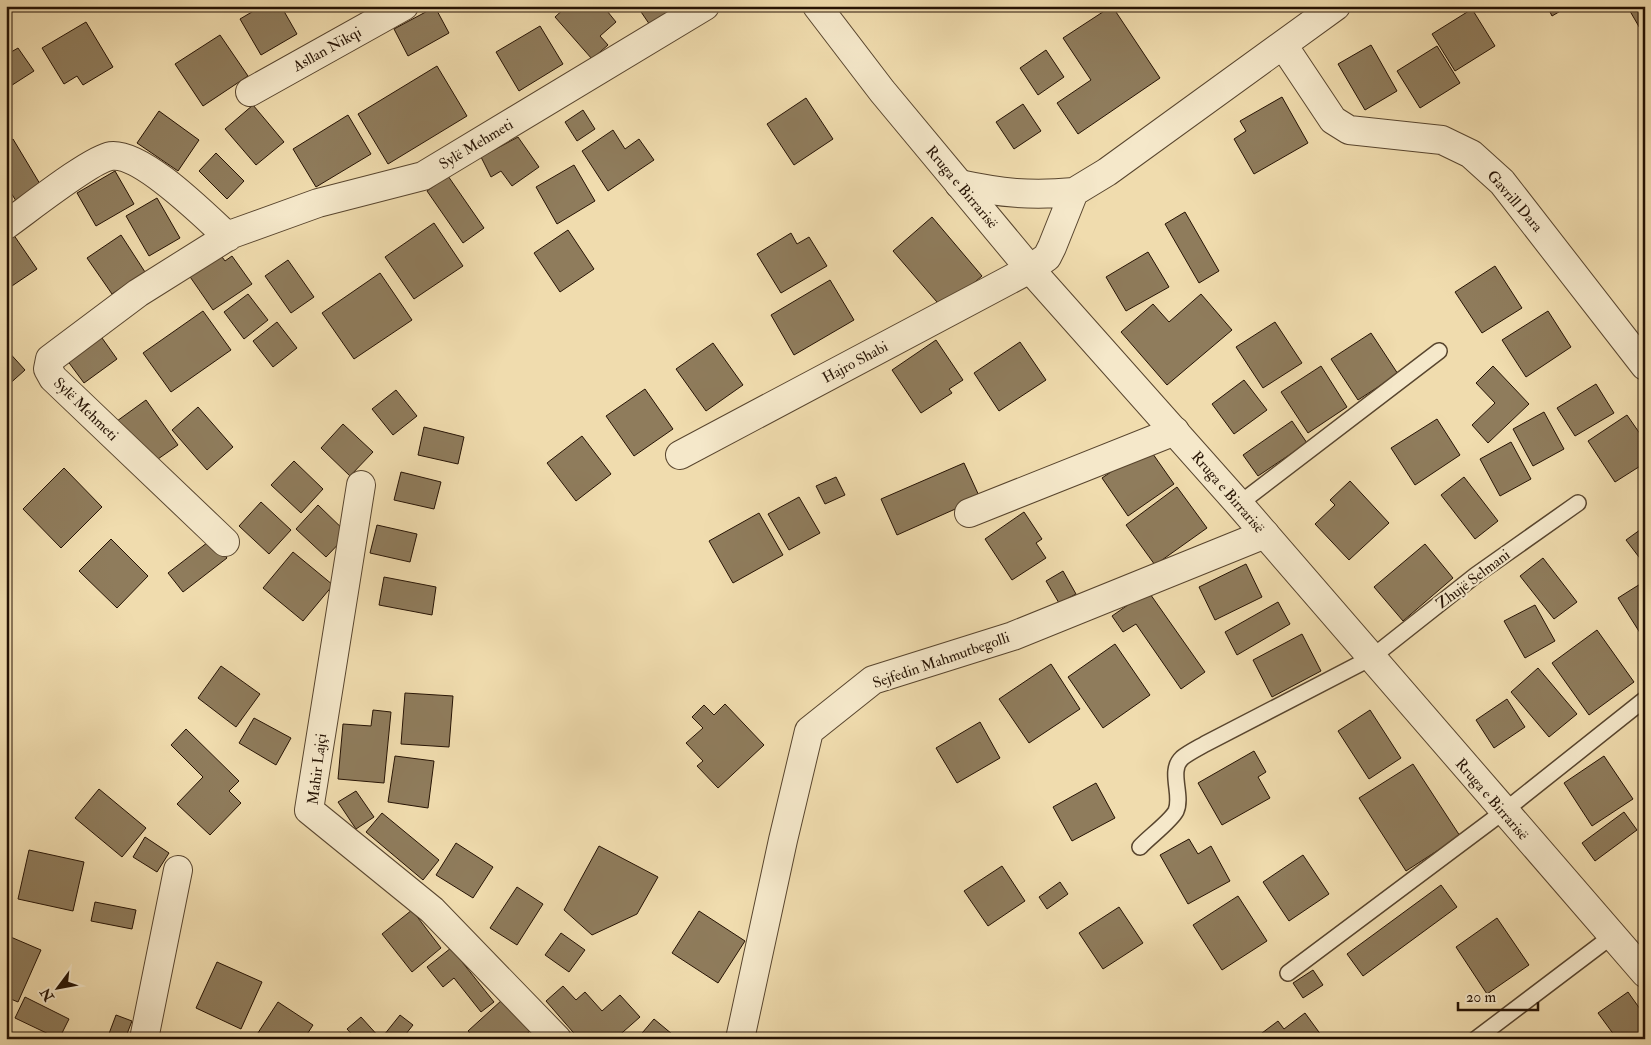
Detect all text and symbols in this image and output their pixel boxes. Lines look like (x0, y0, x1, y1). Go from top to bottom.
street label: Asllan Nikqi (289, 23, 365, 76)
street label: Sylë Mehmeti (436, 115, 517, 174)
street label: Rruga e Birrarisë (921, 142, 1002, 233)
street label: Gavrill Dara (1483, 167, 1547, 237)
street label: Hajro Shabi (819, 337, 891, 388)
street label: Sylë Mehmeti (49, 374, 122, 445)
street label: Rruga e Birrarisë (1187, 447, 1268, 537)
street label: Zhujë Selmani (1433, 545, 1514, 613)
street label: Sejfedin Mahmutbegolli (870, 628, 1012, 693)
street label: Mahir Lajçi (304, 732, 331, 806)
street label: Rruga e Birrarisë (1451, 754, 1532, 844)
north arrow (32, 962, 82, 1012)
scale bar (1458, 980, 1538, 1012)
text: N (37, 984, 58, 1005)
text: 20 m (1466, 988, 1496, 1007)

